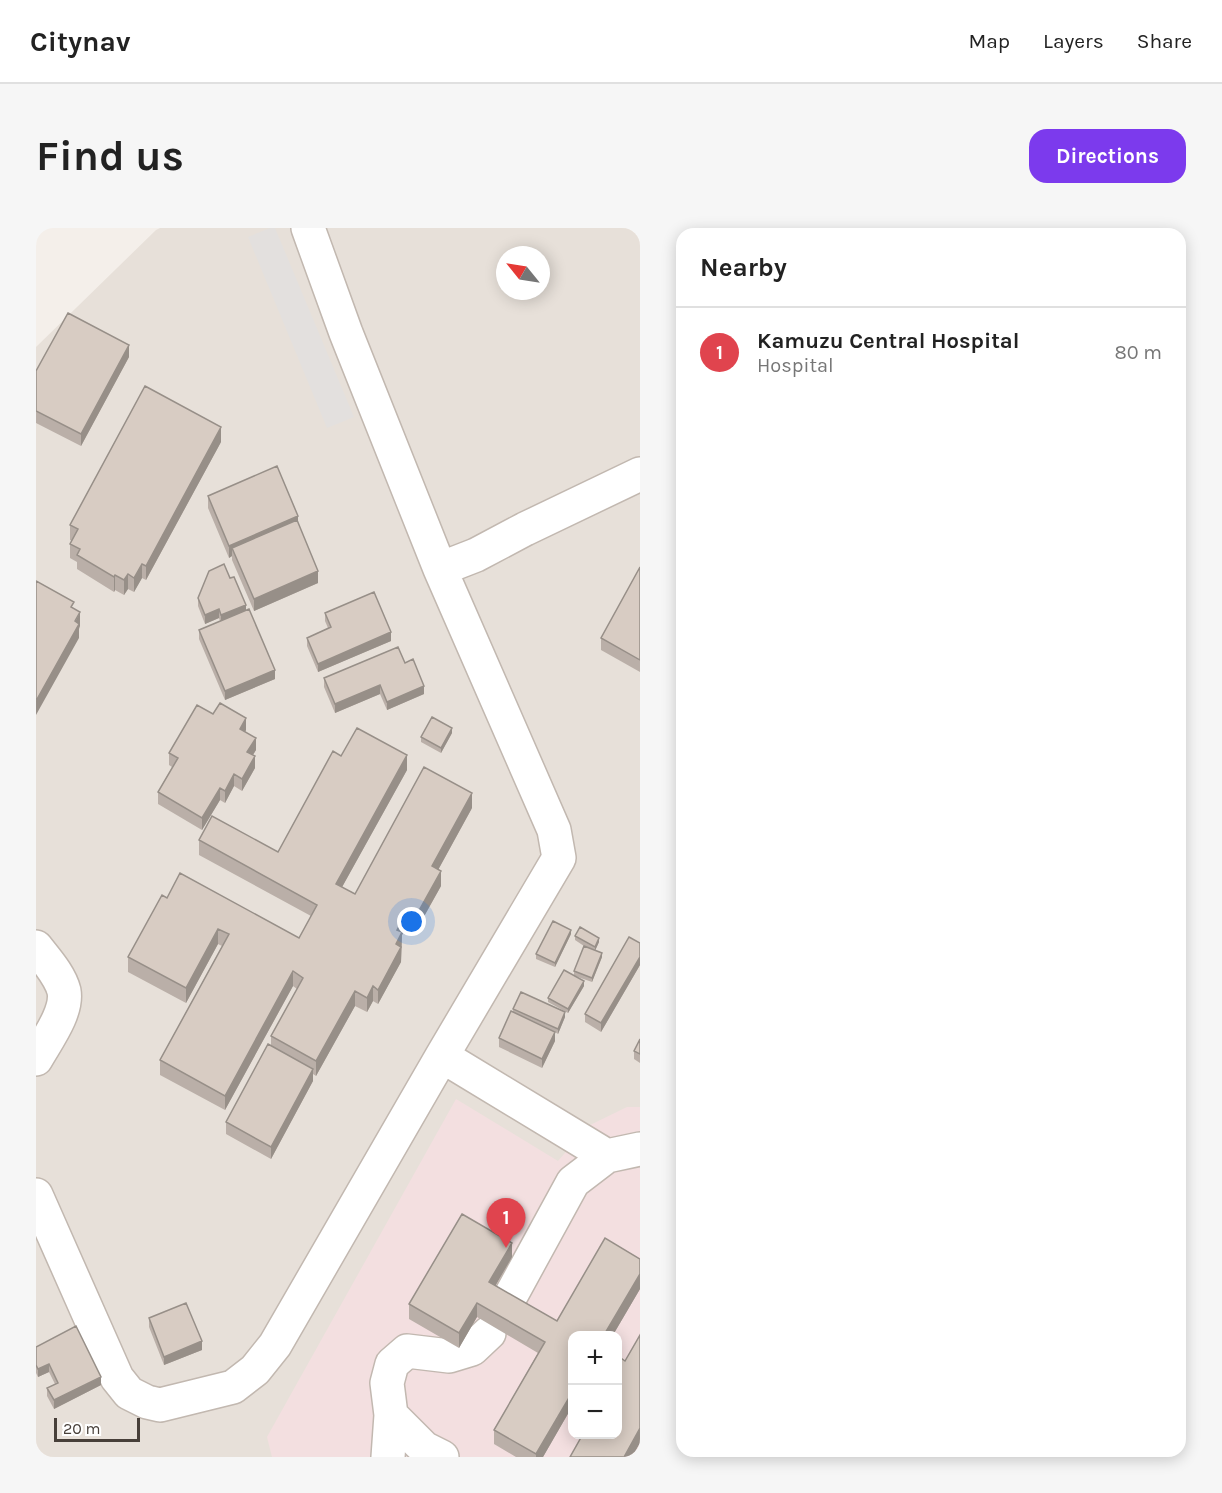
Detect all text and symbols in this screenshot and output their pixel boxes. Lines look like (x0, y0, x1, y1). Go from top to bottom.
text: Citynav (30, 25, 130, 58)
text: Map (968, 29, 1010, 53)
text: Layers (1043, 29, 1104, 53)
text: Share (1137, 29, 1192, 53)
button: Directions (1029, 129, 1186, 183)
text: Find us (36, 131, 184, 181)
north arrow (496, 246, 550, 300)
text: Nearby (700, 252, 787, 283)
text: Kamuzu Central Hospital (757, 328, 1019, 354)
text: 1 (716, 341, 723, 364)
text: 80 m (1114, 341, 1162, 364)
text: Hospital (757, 354, 834, 377)
your location (397, 907, 426, 936)
pin: 1 (486, 1198, 526, 1248)
map controls (568, 1331, 622, 1439)
button: + (568, 1331, 622, 1385)
button: − (568, 1385, 622, 1439)
scale bar (54, 1415, 140, 1442)
text: 20 m (63, 1419, 101, 1438)

